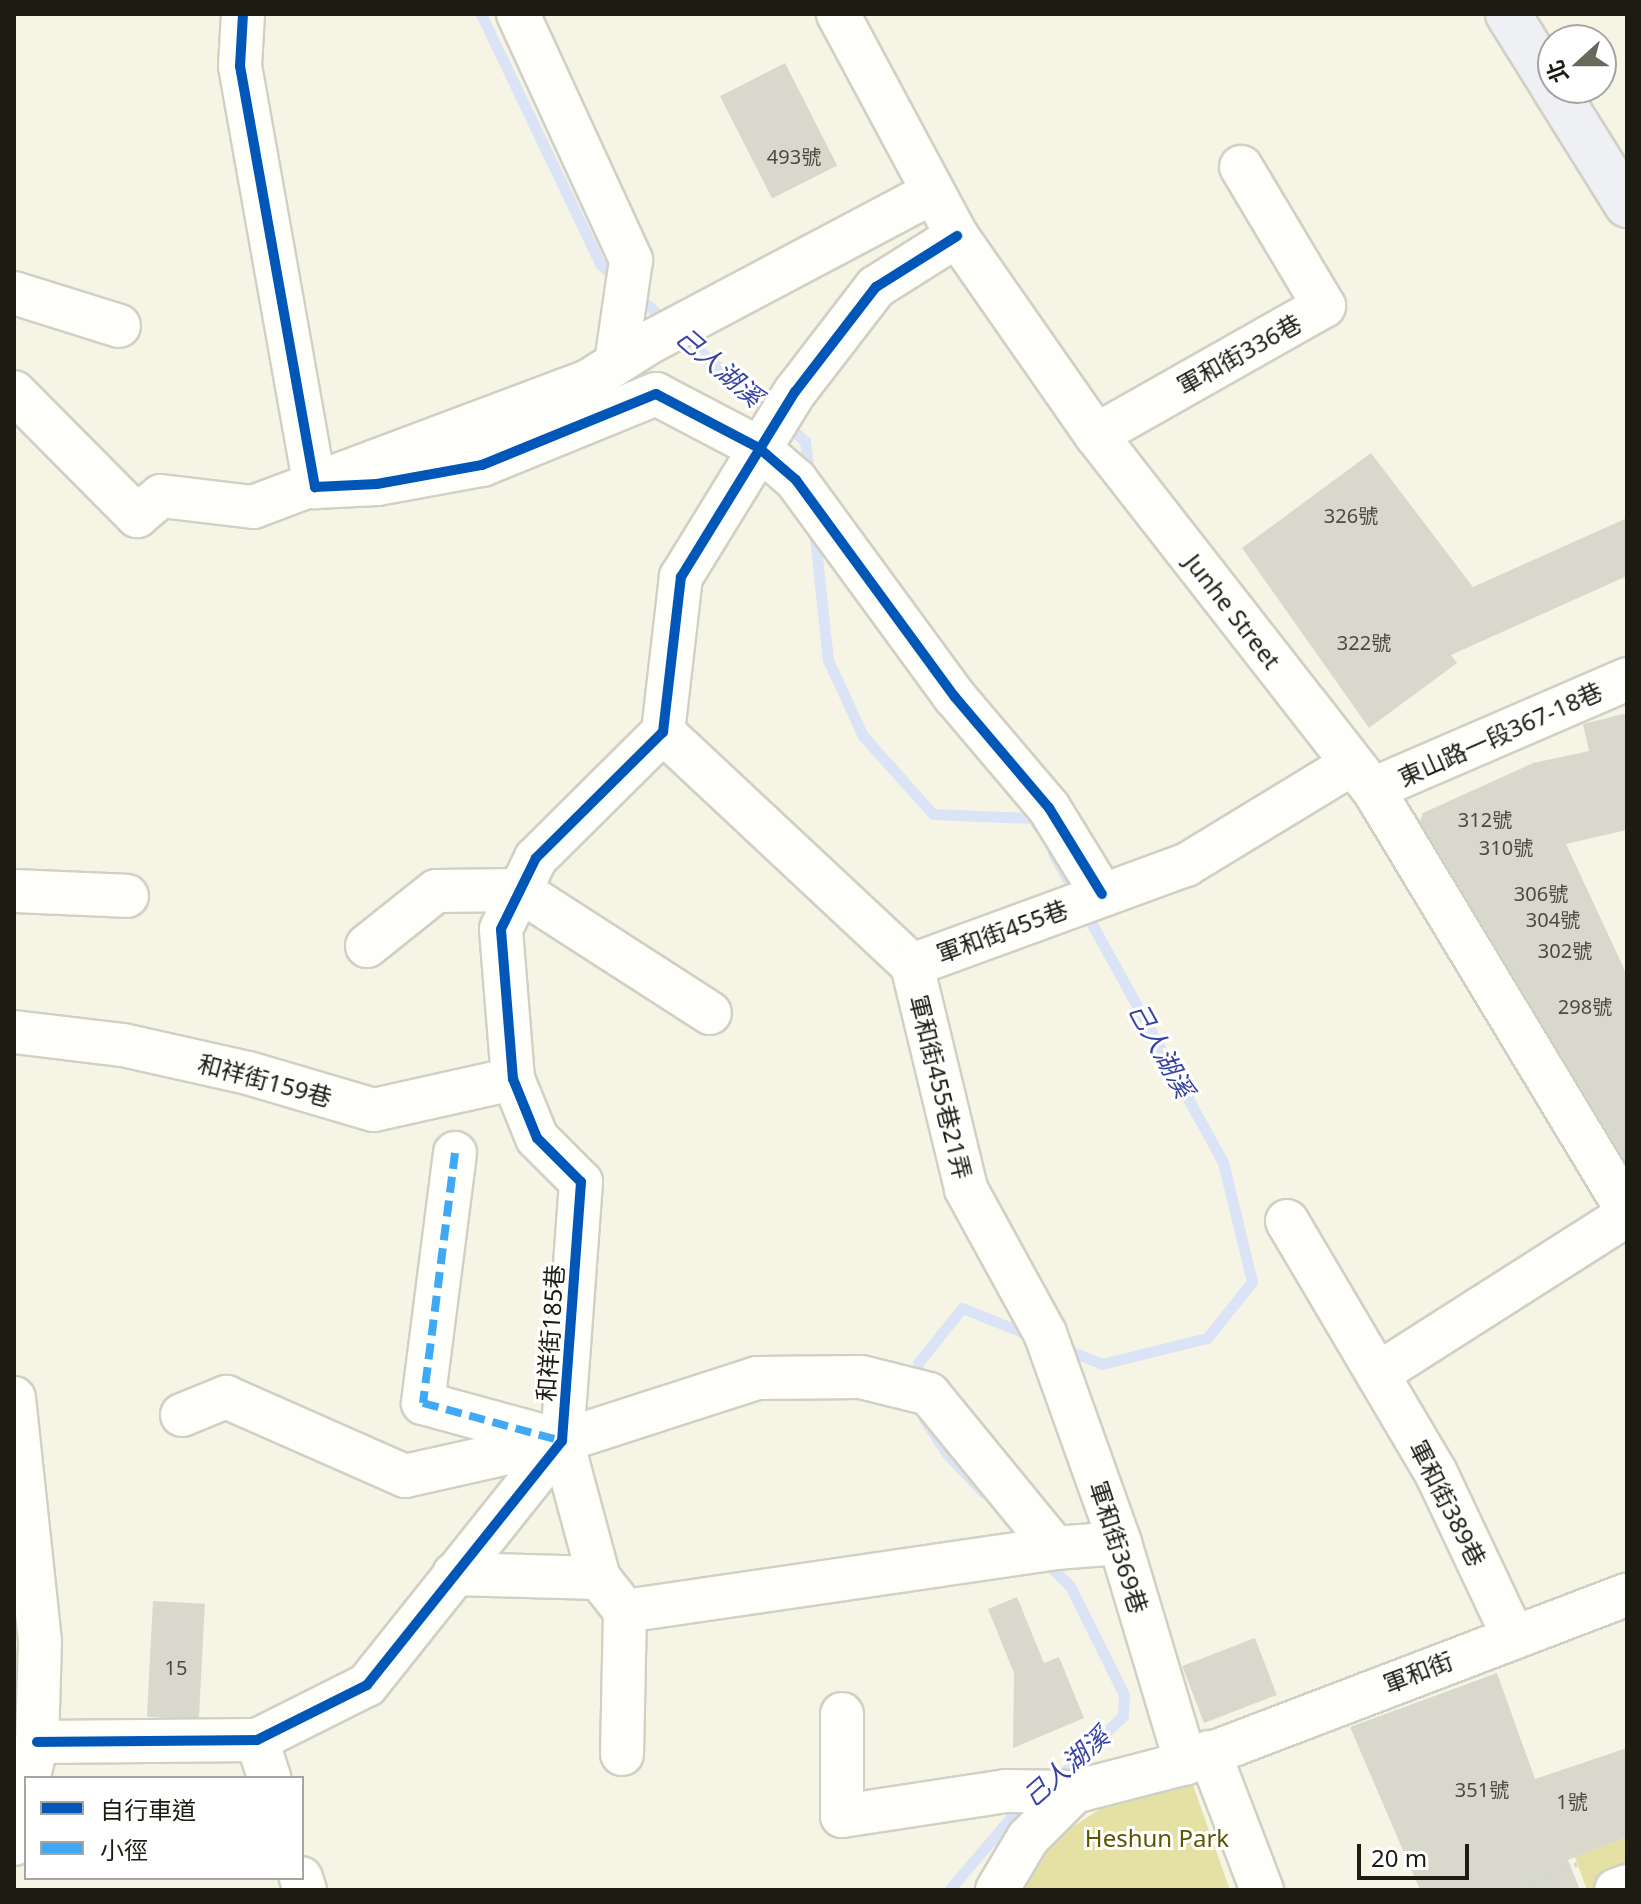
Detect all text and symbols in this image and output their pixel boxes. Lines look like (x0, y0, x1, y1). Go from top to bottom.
north arrow (1537, 24, 1617, 104)
text: 北 (1539, 56, 1574, 88)
house number: 493號 (767, 144, 821, 168)
street label: 軍和街336巷 (1172, 308, 1306, 400)
water label: 己人湖溪 (670, 321, 768, 413)
house number: 326號 (1324, 503, 1378, 527)
street label: Junhe Street (1179, 548, 1287, 674)
house number: 322號 (1337, 630, 1391, 654)
street label: 東山路一段367-18巷 (1393, 676, 1607, 792)
house number: 312號 (1458, 807, 1512, 831)
house number: 310號 (1479, 835, 1533, 859)
house number: 306號 (1514, 881, 1568, 905)
street label: 軍和街455巷 (933, 894, 1071, 968)
house number: 304號 (1526, 907, 1580, 931)
house number: 302號 (1538, 938, 1592, 962)
street label: 軍和街455巷21弄 (904, 992, 978, 1182)
house number: 298號 (1558, 994, 1612, 1018)
water label: 己人湖溪 (1122, 997, 1200, 1103)
street label: 和祥街159巷 (195, 1048, 335, 1112)
street label: 和祥街185巷 (531, 1264, 569, 1402)
street label: 軍和街389巷 (1404, 1435, 1492, 1571)
street label: 軍和街369巷 (1084, 1477, 1154, 1617)
street label: 軍和街 (1379, 1646, 1457, 1698)
house number: 15 (165, 1655, 187, 1679)
water label: 己人湖溪 (1017, 1721, 1115, 1813)
legend (24, 1776, 304, 1880)
house number: 351號 (1455, 1777, 1509, 1801)
house number: 1號 (1556, 1789, 1588, 1813)
text: 自行車道 (100, 1793, 196, 1826)
park label: Heshun Park (1085, 1824, 1229, 1852)
scale bar (1361, 1828, 1473, 1878)
text: 小徑 (100, 1833, 148, 1866)
text: 20 m (1371, 1841, 1427, 1874)

